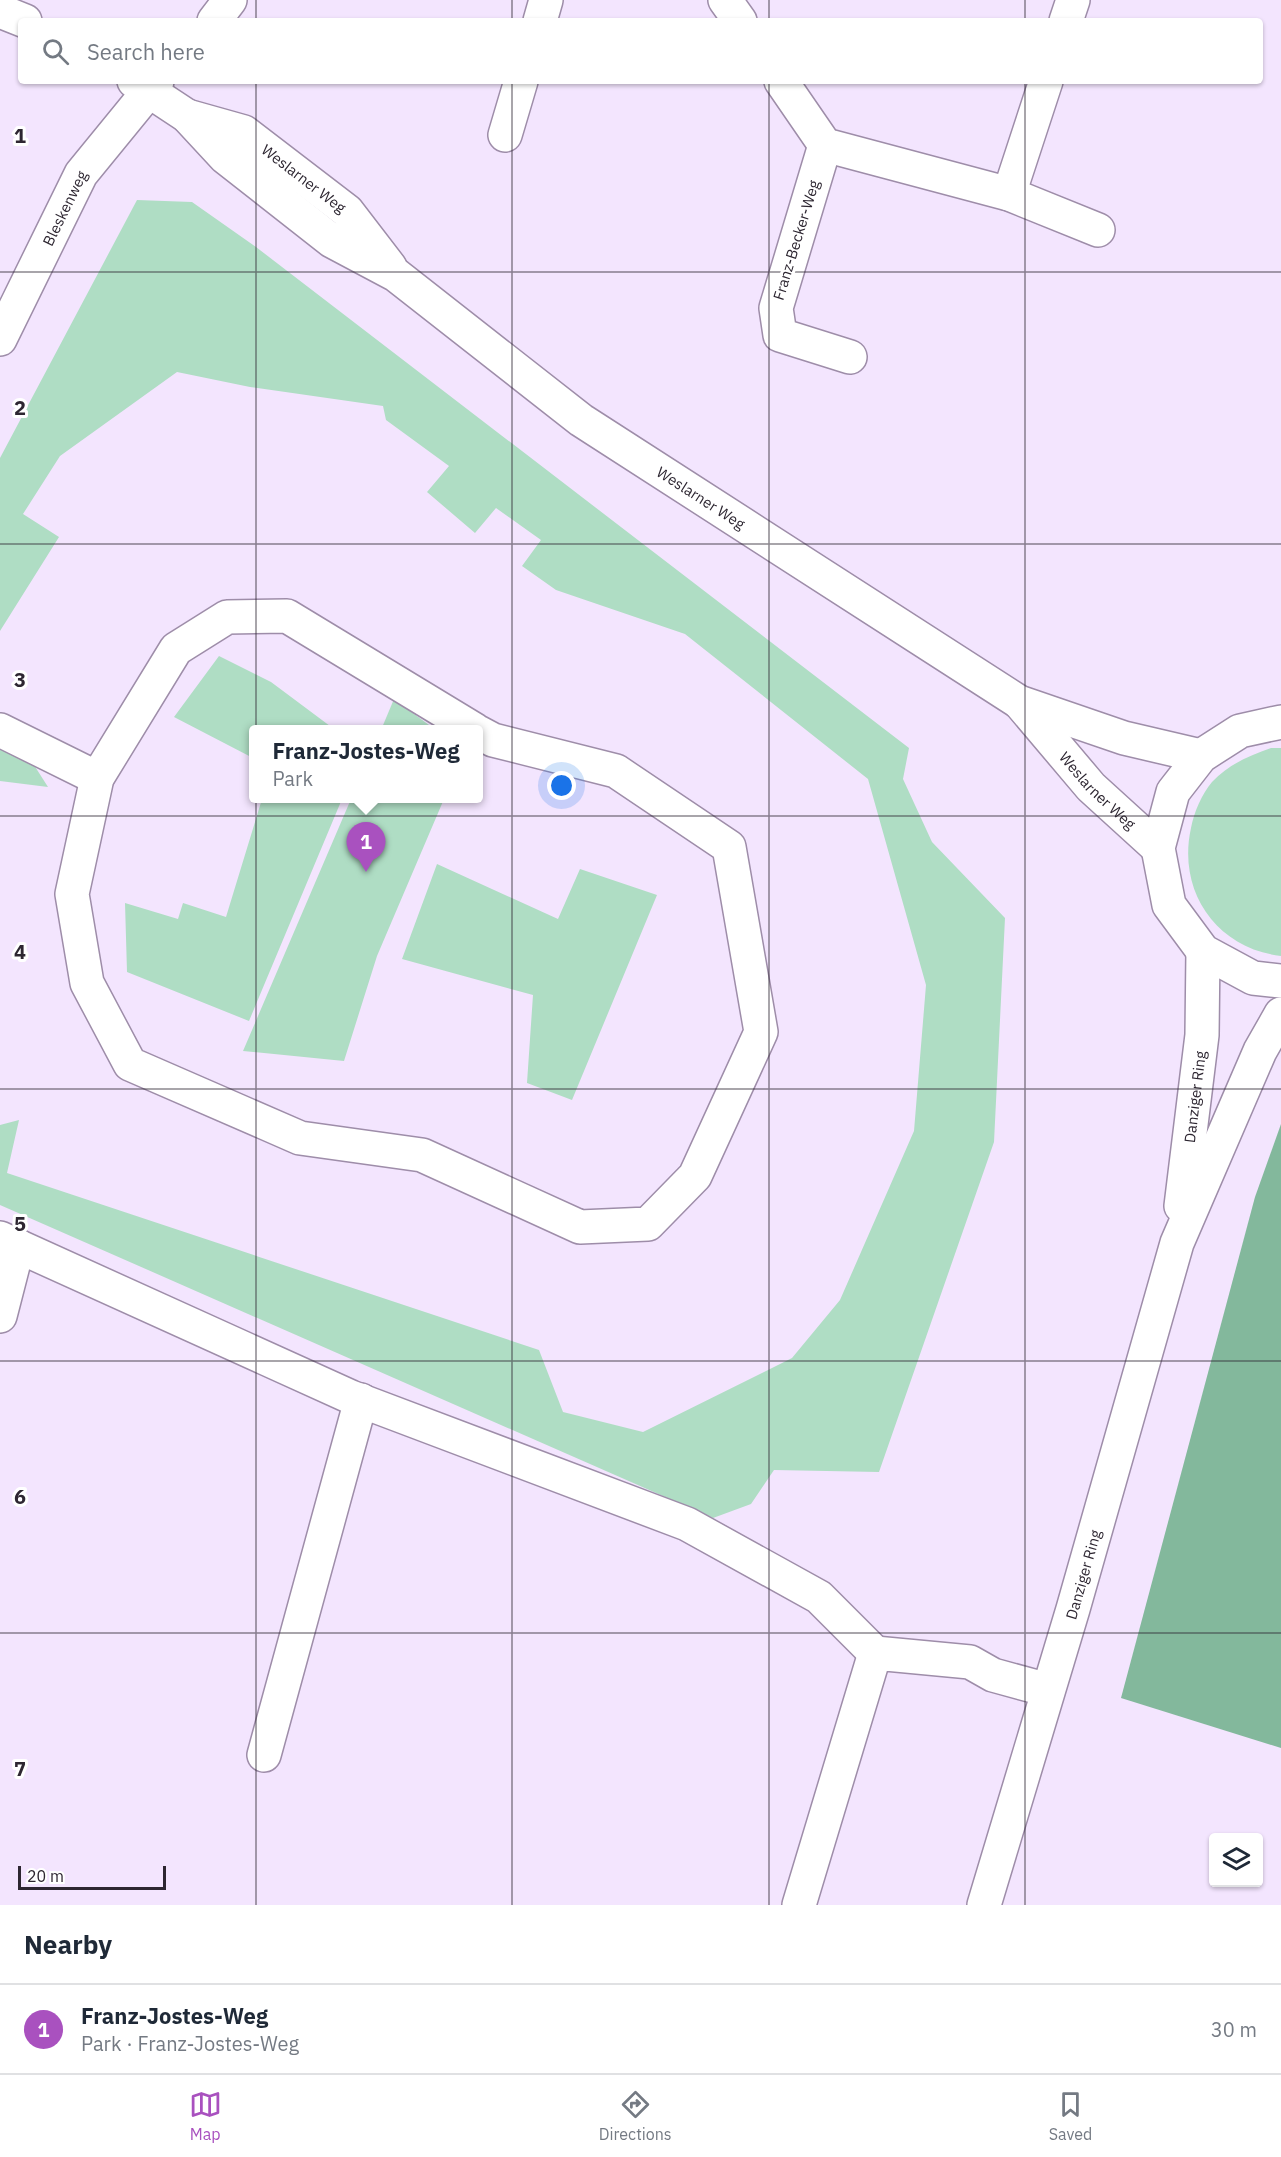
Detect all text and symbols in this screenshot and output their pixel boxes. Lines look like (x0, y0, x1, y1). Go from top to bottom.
search box (18, 18, 1263, 84)
icon: search (39, 35, 72, 68)
text: Search here (87, 37, 205, 66)
text: 1 (14, 122, 26, 149)
street label: Weslarner Weg (258, 140, 350, 217)
street label: Bleskenweg (38, 167, 91, 249)
street label: Franz-Becker-Weg (769, 178, 823, 302)
text: 2 (14, 394, 26, 421)
street label: Weslarner Weg (653, 462, 749, 533)
text: 3 (14, 666, 26, 693)
popup (249, 725, 483, 803)
text: Franz-Jostes-Weg (272, 736, 460, 765)
street label: Weslarner Weg (1056, 747, 1140, 833)
text: Park (272, 765, 313, 792)
your location (547, 771, 576, 800)
pin: 1 (346, 822, 386, 872)
text: 4 (14, 938, 26, 965)
street label: Danziger Ring (1179, 1050, 1209, 1144)
text: 5 (14, 1210, 26, 1237)
text: 6 (14, 1483, 26, 1510)
street label: Danziger Ring (1061, 1527, 1105, 1622)
text: 7 (14, 1755, 26, 1782)
map controls (1209, 1833, 1263, 1887)
button: layers (1209, 1833, 1263, 1887)
scale bar (18, 1863, 166, 1890)
text: 20 m (27, 1866, 64, 1886)
text: Nearby (24, 1927, 112, 1961)
text: Franz-Jostes-Weg (81, 2001, 268, 2030)
text: 1 (38, 2016, 50, 2043)
text: 30 m (1211, 2016, 1257, 2043)
text: Park · Franz-Jostes-Weg (81, 2030, 299, 2057)
tab: Map (189, 2088, 222, 2144)
tab: Directions (599, 2088, 672, 2144)
tab: Saved (1049, 2088, 1092, 2144)

